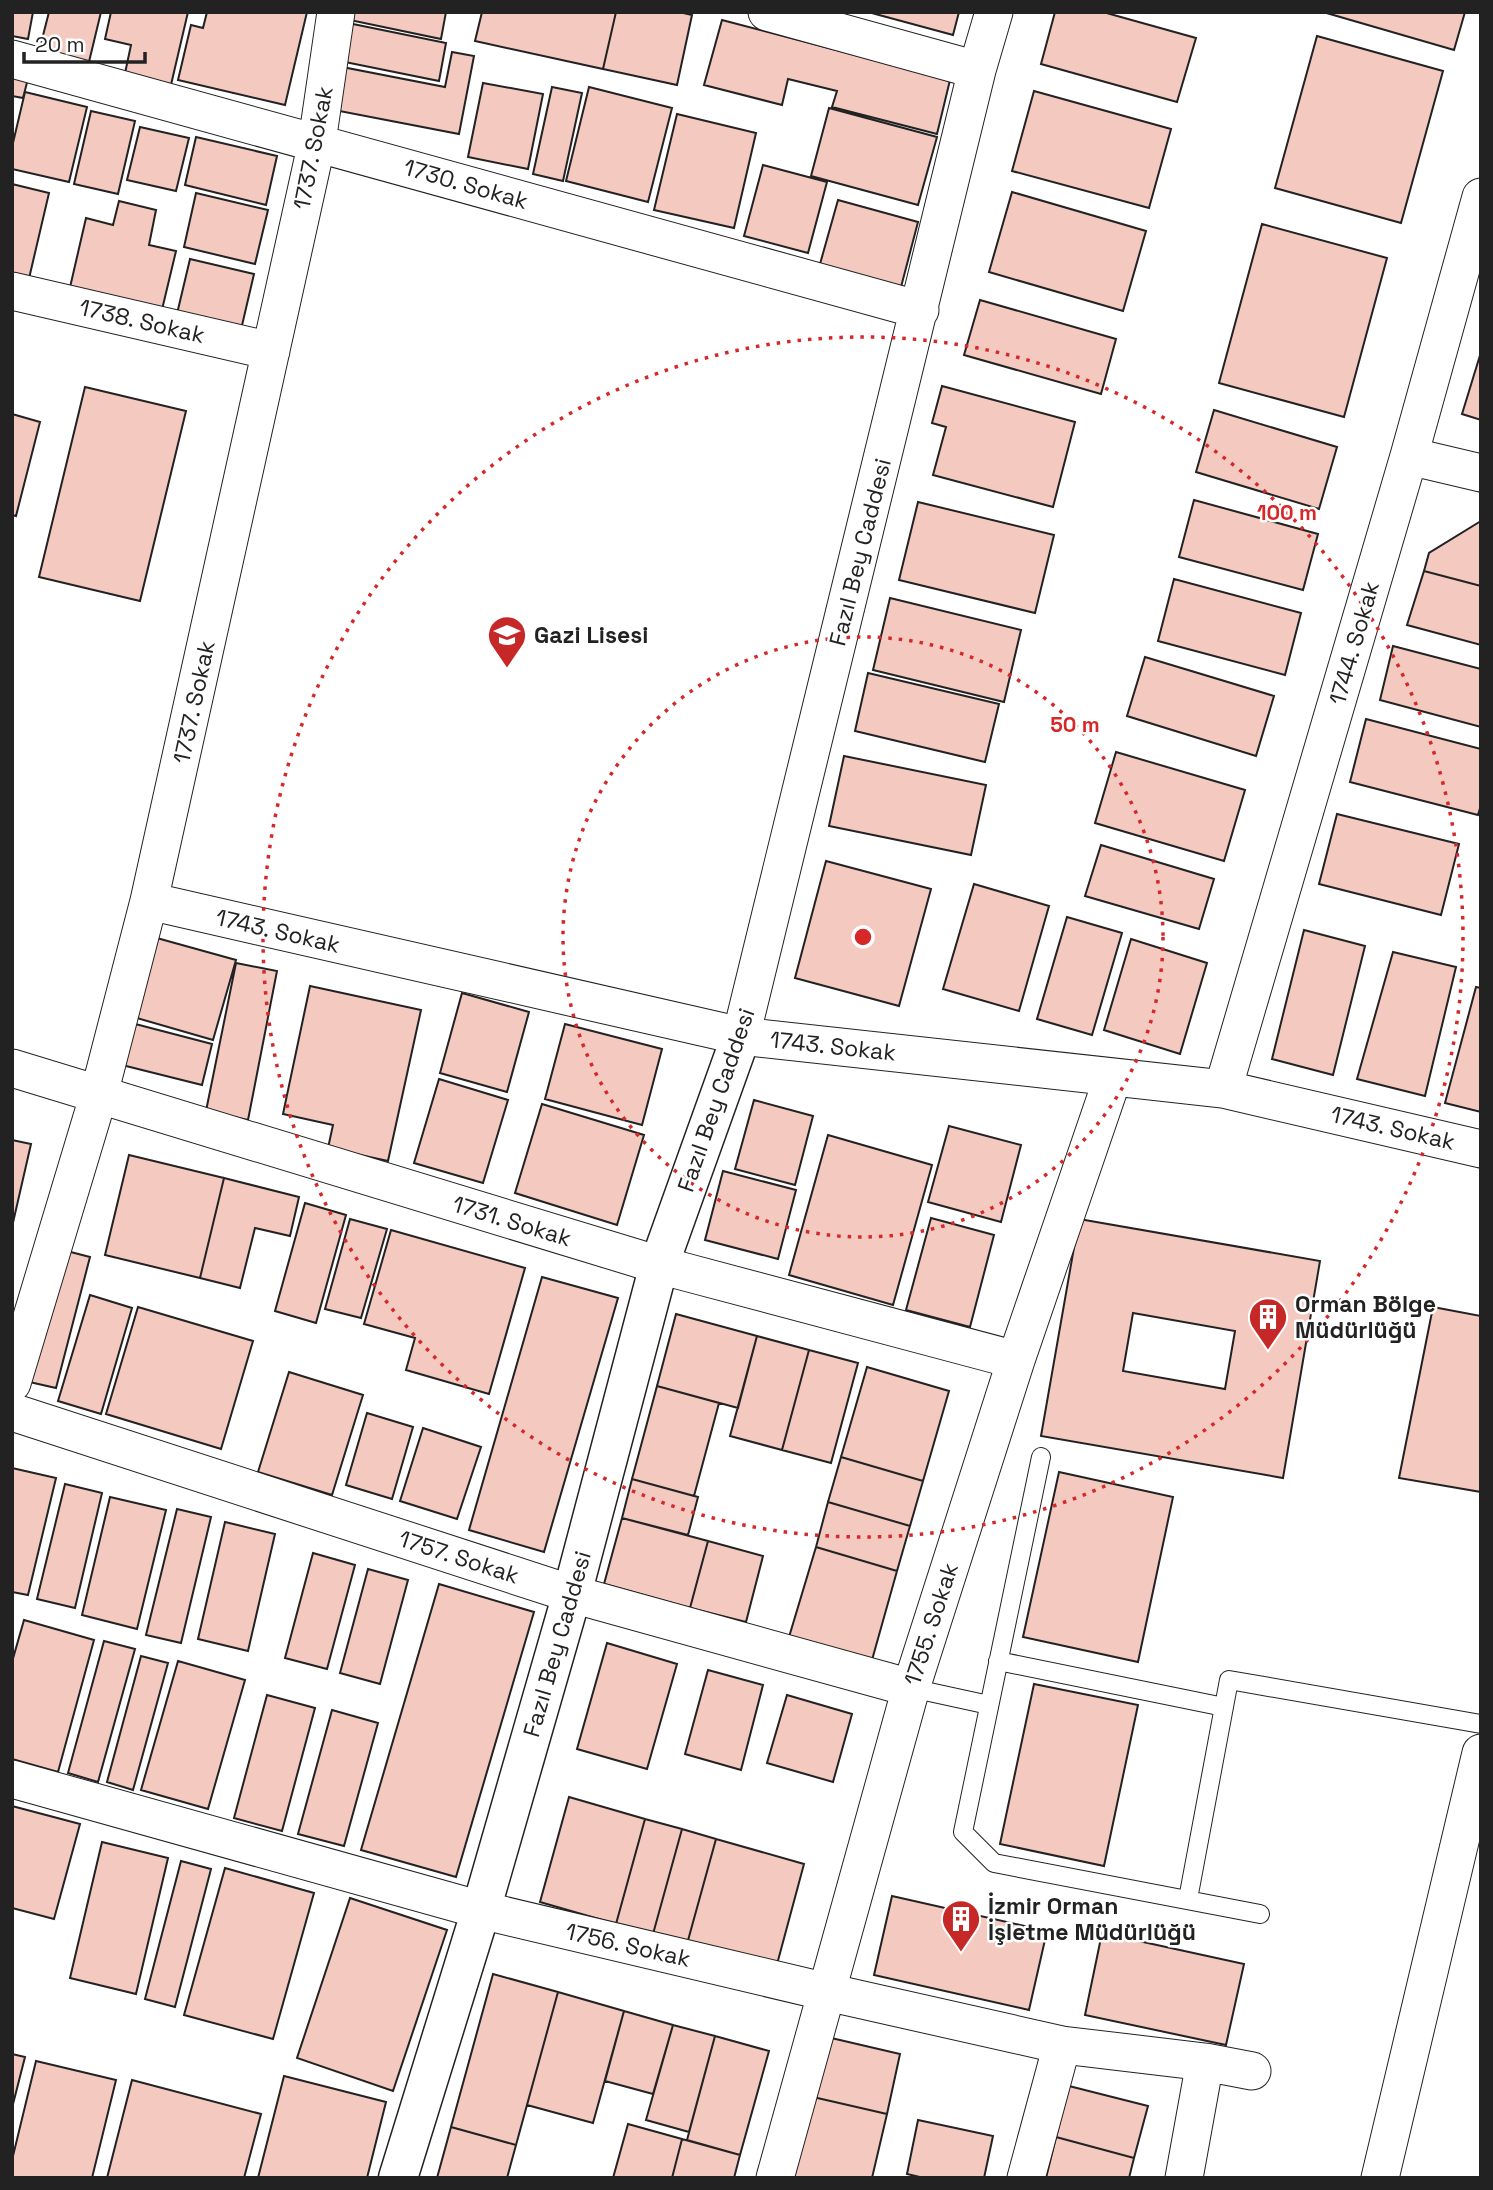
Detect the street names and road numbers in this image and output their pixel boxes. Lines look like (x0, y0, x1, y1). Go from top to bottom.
street label: 1737. Sokak (286, 84, 340, 212)
street label: 1730. Sokak (400, 152, 532, 216)
street label: 1738. Sokak (76, 292, 208, 350)
street label: Fazıl Bey Caddesi (822, 455, 898, 649)
street label: 1744. Sokak (1322, 578, 1386, 708)
street label: 1737. Sokak (166, 638, 222, 766)
street label: 1743. Sokak (213, 902, 343, 960)
street label: Fazıl Bey Caddesi (671, 1004, 761, 1196)
street label: 1743. Sokak (769, 1024, 897, 1068)
street label: 1743. Sokak (1328, 1099, 1458, 1157)
street label: 1731. Sokak (449, 1189, 575, 1253)
street label: 1757. Sokak (395, 1523, 523, 1591)
street label: Fazıl Bey Caddesi (516, 1548, 598, 1740)
street label: 1755. Sokak (897, 1559, 965, 1689)
street label: 1756. Sokak (563, 1916, 693, 1974)

